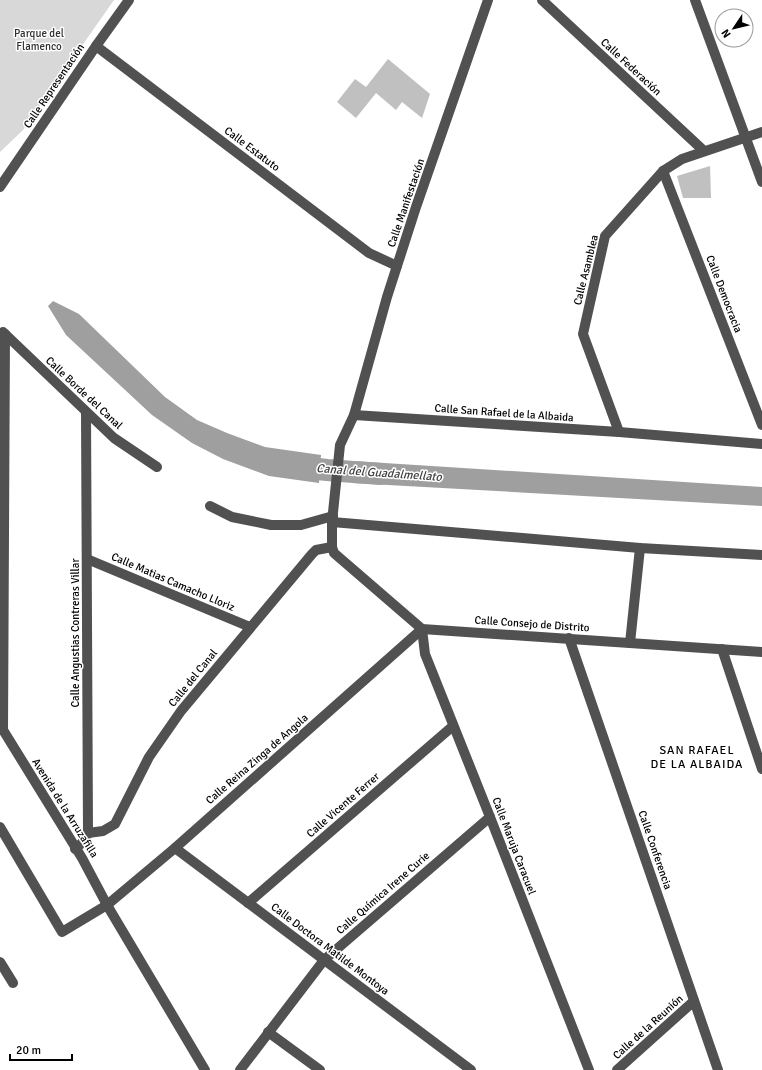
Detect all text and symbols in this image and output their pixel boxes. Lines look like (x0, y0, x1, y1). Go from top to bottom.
north arrow (714, 8, 754, 48)
park label: Parque del Flamenco (14, 27, 64, 53)
text: N (719, 27, 734, 40)
street label: Calle Federación (598, 36, 664, 98)
street label: Calle Representación (21, 41, 87, 131)
street label: Calle Estatuto (222, 124, 282, 174)
street label: Calle Manifestación (385, 157, 427, 249)
street label: Calle Asamblea (571, 233, 601, 307)
street label: Calle Democracia (703, 253, 745, 335)
street label: Calle Borde del Canal (43, 354, 125, 432)
street label: Calle San Rafael de la Albaida (434, 402, 574, 424)
water label: Canal del Guadalmellato (316, 461, 443, 485)
street label: Calle Matias Camacho Lloriz (109, 550, 237, 614)
street label: Calle Angustias Contreras Villar (69, 559, 82, 707)
street label: Calle Consejo de Distrito (474, 613, 590, 635)
street label: Calle del Canal (166, 647, 220, 709)
street label: Calle Reina Zinga de Angola (203, 711, 311, 807)
district label: SAN RAFAEL DE LA ALBAIDA (651, 743, 743, 772)
street label: Avenida de la Arruzafilla (29, 756, 101, 860)
street label: Calle Vicente Ferrer (304, 770, 382, 840)
street label: Calle Maruja Caracuel (489, 795, 539, 897)
street label: Calle Conferencia (635, 809, 675, 892)
street label: Calle Química Irene Curie (334, 849, 432, 937)
street label: Calle Doctora Matilde Montoya (268, 900, 392, 998)
street label: Calle de la Reunión (610, 992, 686, 1062)
scale bar (10, 1036, 72, 1062)
text: 20 m (16, 1043, 41, 1058)

